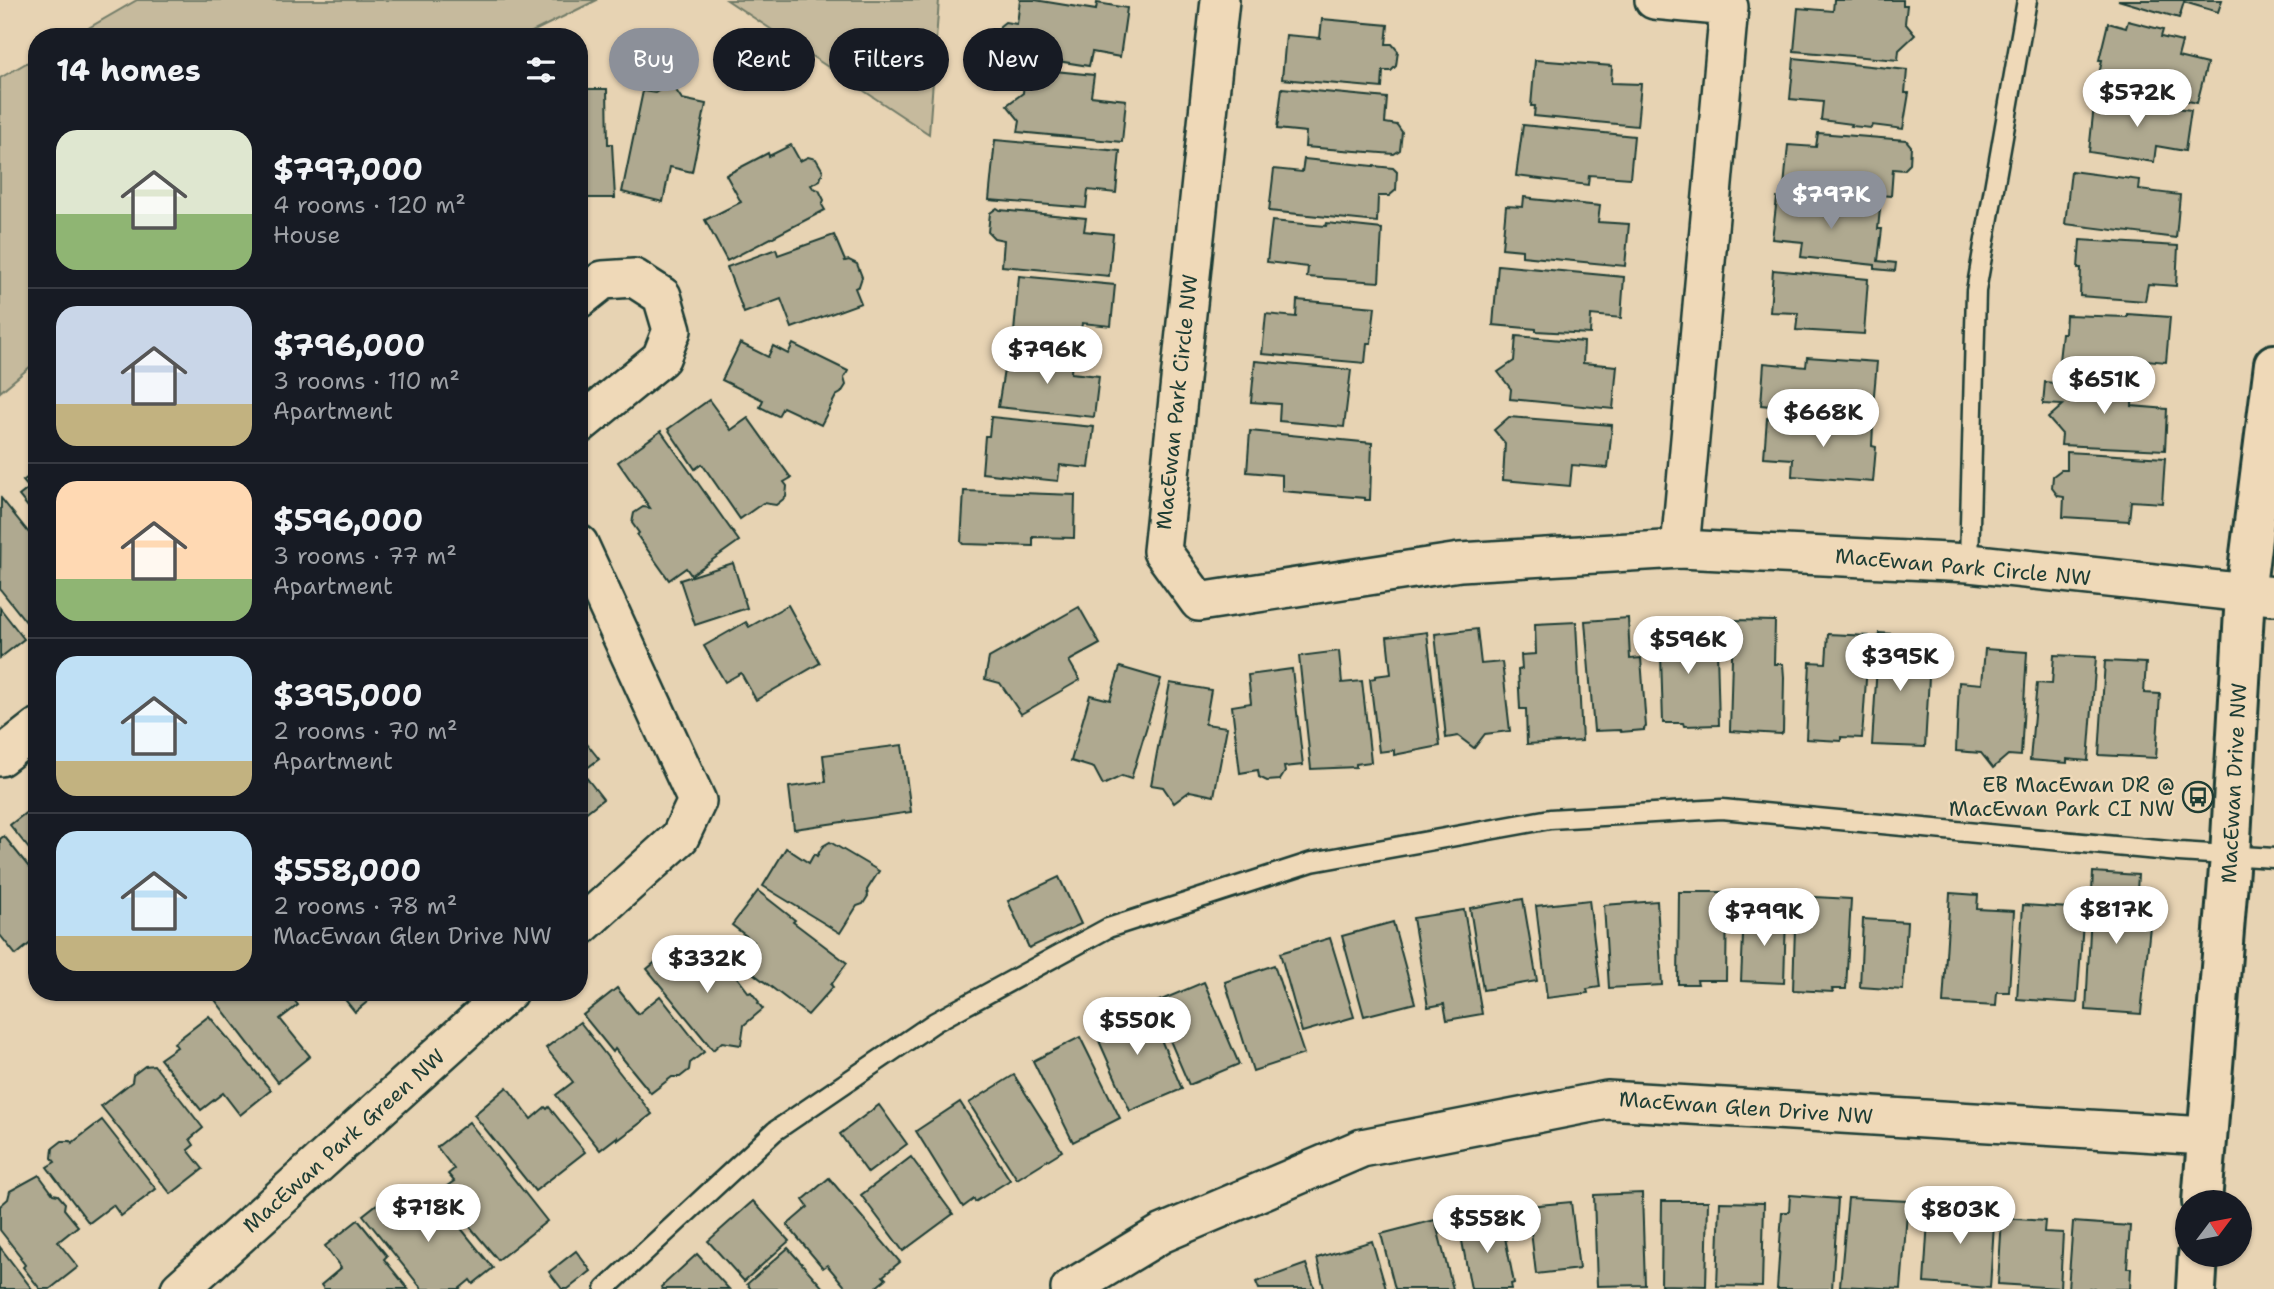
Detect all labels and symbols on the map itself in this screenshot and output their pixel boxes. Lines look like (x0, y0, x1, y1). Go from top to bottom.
pin: $572K (2088, 69, 2186, 129)
pin: $797K (1782, 172, 1880, 231)
street label: MacEwan Park Circle NW (1150, 273, 1204, 531)
pin: $796K (998, 326, 1096, 386)
pin: $651K (2055, 356, 2153, 416)
pin: $668K (1774, 390, 1872, 449)
street label: MacEwan Park Circle NW (1834, 542, 2092, 592)
pin: $596K (1639, 616, 1737, 676)
pin: $395K (1851, 634, 1949, 693)
street label: MacEwan Drive NW (2215, 682, 2253, 884)
place label: EB MacEwan DR @ MacEwan Park CI NW (1949, 771, 2175, 823)
bus stop icon: EB MacEwan DR @ MacEwan Park CI NW (2181, 780, 2215, 814)
pin: $817K (2067, 886, 2165, 946)
pin: $799K (1715, 888, 1813, 948)
pin: $332K (658, 936, 756, 995)
pin: $550K (1088, 998, 1186, 1057)
street label: MacEwan Park Green NW (237, 1043, 451, 1239)
street label: MacEwan Glen Drive NW (1618, 1085, 1874, 1131)
pin: $718K (379, 1184, 477, 1244)
pin: $803K (1911, 1186, 2009, 1246)
north arrow (2175, 1190, 2252, 1267)
pin: $558K (1438, 1196, 1536, 1255)

